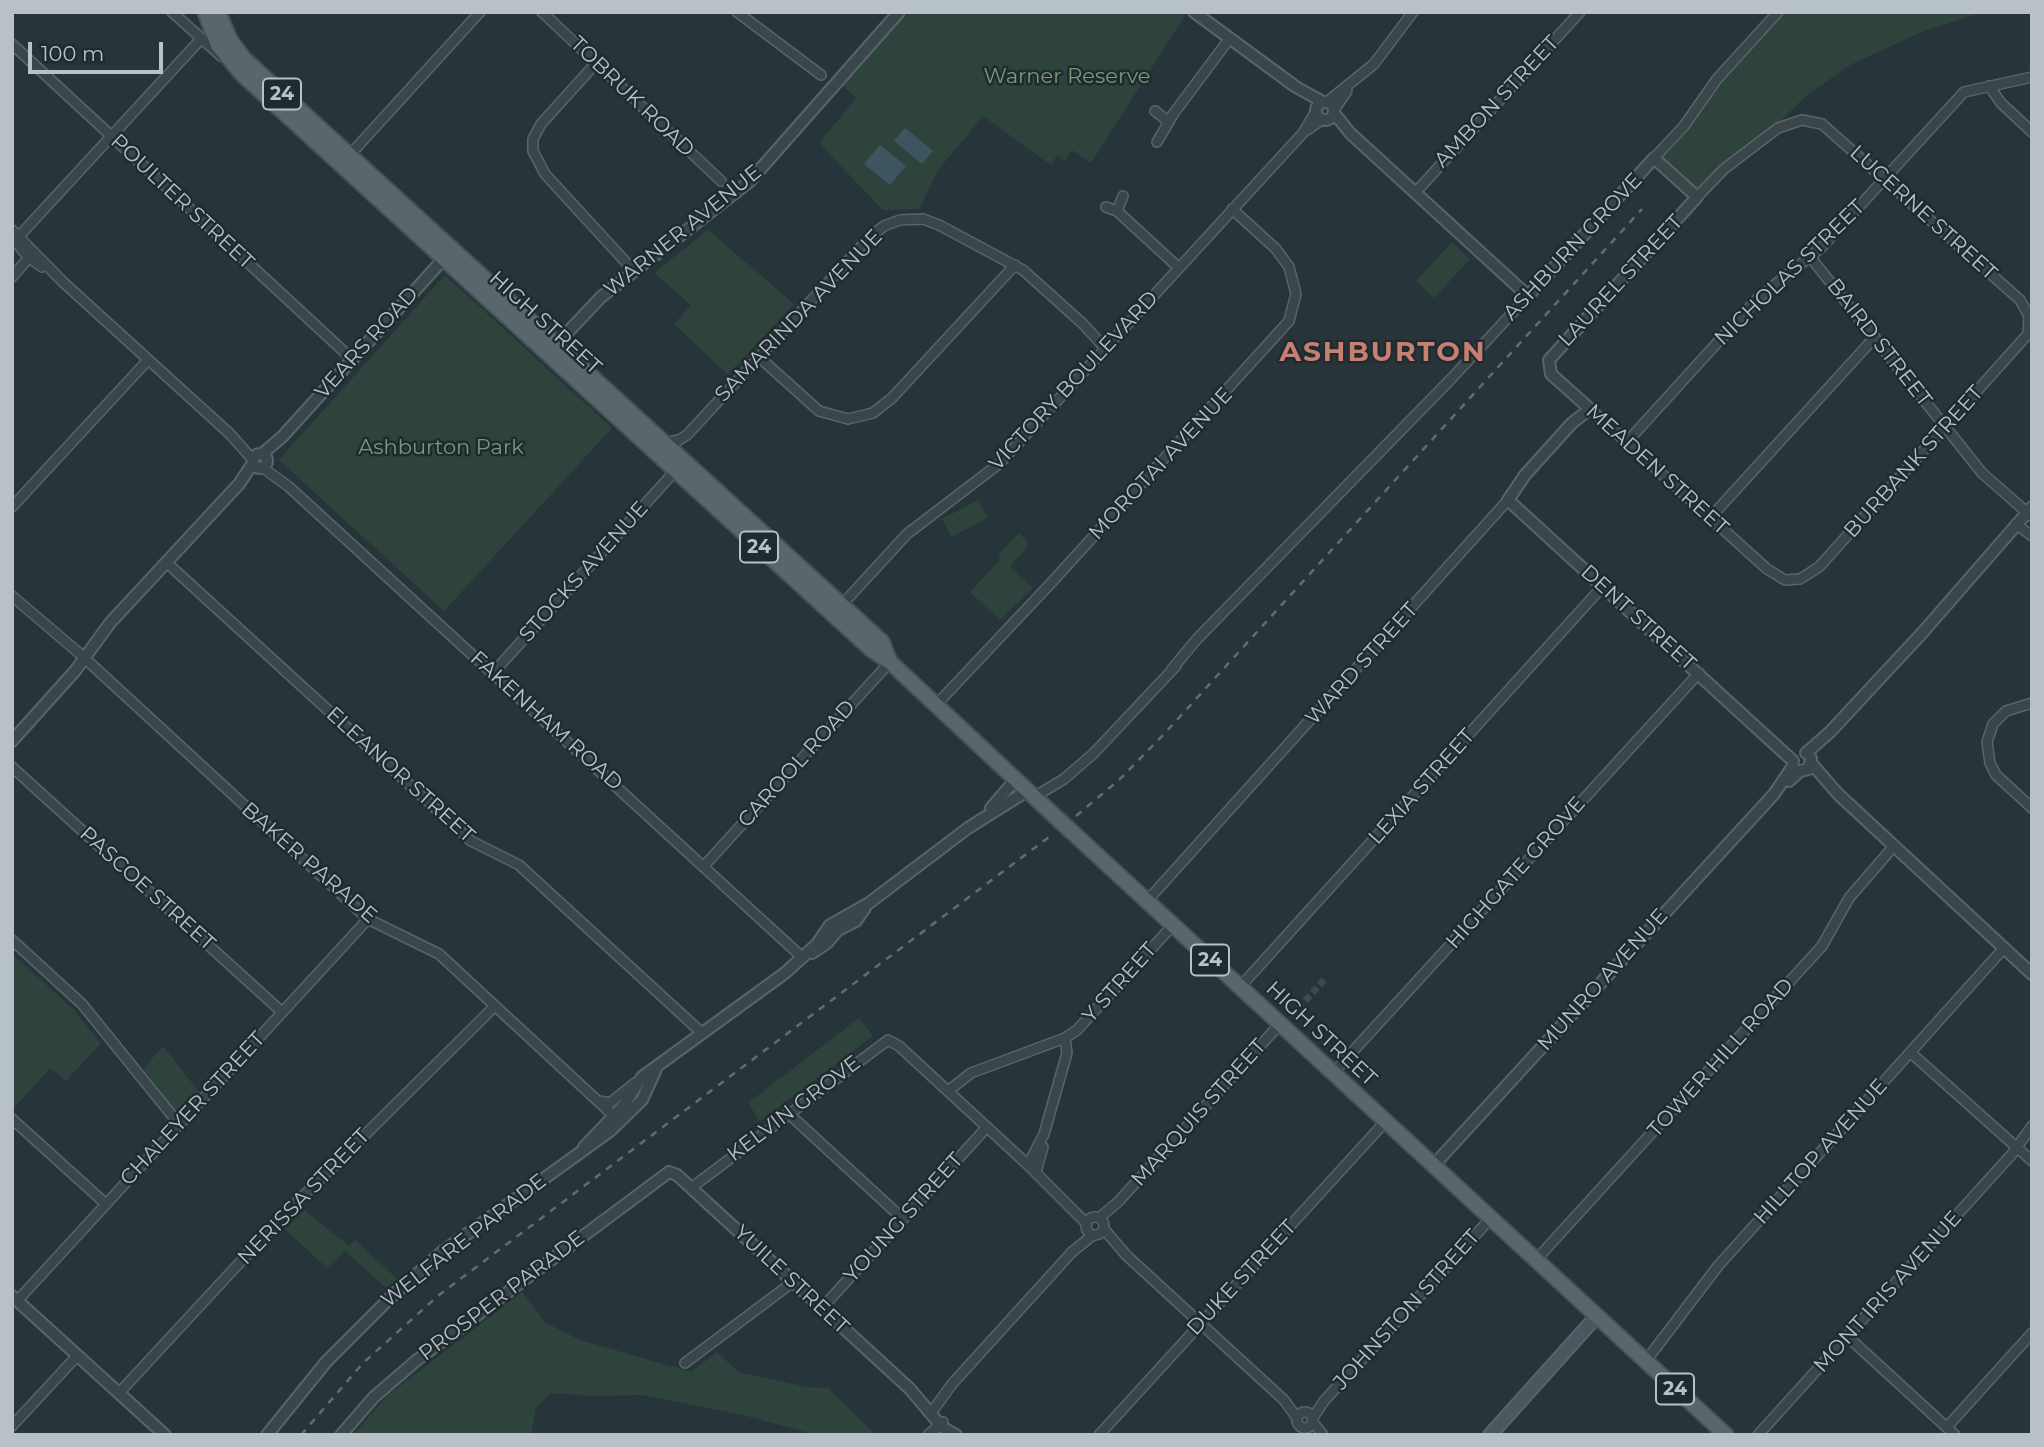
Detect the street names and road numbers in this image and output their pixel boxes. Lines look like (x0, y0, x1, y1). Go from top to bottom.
street label: TOBRUK ROAD (565, 31, 699, 163)
street label: AMBON STREET (1429, 31, 1565, 173)
road number: 24 (263, 78, 301, 110)
street label: POULTER STREET (105, 129, 259, 275)
street label: LUCERNE STREET (1844, 140, 2002, 286)
street label: WARNER AVENUE (599, 160, 767, 302)
street label: ASHBURN GROVE (1498, 168, 1648, 326)
street label: NICHOLAS STREET (1710, 195, 1870, 351)
street label: LAUREL STREET (1553, 210, 1689, 352)
street label: SAMARINDA AVENUE (710, 225, 888, 407)
street label: HIGH STREET (484, 266, 606, 380)
street label: BAIRD STREET (1821, 274, 1937, 412)
street label: VEARS ROAD (310, 282, 424, 404)
street label: VICTORY BOULEVARD (984, 286, 1164, 476)
street label: BURBANK STREET (1839, 381, 1989, 543)
street label: MOROTAI AVENUE (1084, 383, 1238, 545)
street label: MEADEN STREET (1580, 399, 1734, 541)
street label: STOCKS AVENUE (514, 496, 654, 648)
road number: 24 (740, 532, 778, 562)
street label: DENT STREET (1575, 560, 1701, 676)
street label: WARD STREET (1301, 598, 1423, 730)
street label: FAKENHAM ROAD (465, 646, 627, 796)
street label: CAROOL ROAD (733, 695, 861, 833)
street label: ELEANOR STREET (321, 702, 479, 848)
street label: LEXIA STREET (1364, 724, 1480, 850)
street label: HIGHGATE GROVE (1441, 792, 1591, 954)
street label: BAKER PARADE (236, 797, 382, 929)
street label: PASCOE STREET (74, 822, 220, 956)
street label: MUNRO AVENUE (1533, 904, 1673, 1056)
street label: Y STREET (1078, 938, 1162, 1028)
road number: 24 (1191, 944, 1229, 976)
street label: TOWER HILL ROAD (1643, 973, 1799, 1143)
street label: HIGH STREET (1260, 976, 1382, 1092)
street label: CHALEYER STREET (115, 1027, 271, 1191)
street label: MARQUIS STREET (1126, 1034, 1272, 1192)
street label: KELVIN GROVE (722, 1051, 866, 1167)
street label: HILLTOP AVENUE (1749, 1074, 1893, 1230)
street label: NERISSA STREET (233, 1124, 375, 1270)
street label: YOUNG STREET (839, 1148, 969, 1288)
street label: WELFARE PARADE (376, 1169, 552, 1313)
street label: MONT IRIS AVENUE (1809, 1206, 1967, 1378)
street label: DUKE STREET (1182, 1215, 1302, 1341)
street label: YUILE STREET (728, 1220, 854, 1340)
street label: PROSPER PARADE (414, 1225, 590, 1367)
street label: JOHNSTON STREET (1328, 1225, 1486, 1395)
road number: 24 (1656, 1373, 1694, 1404)

